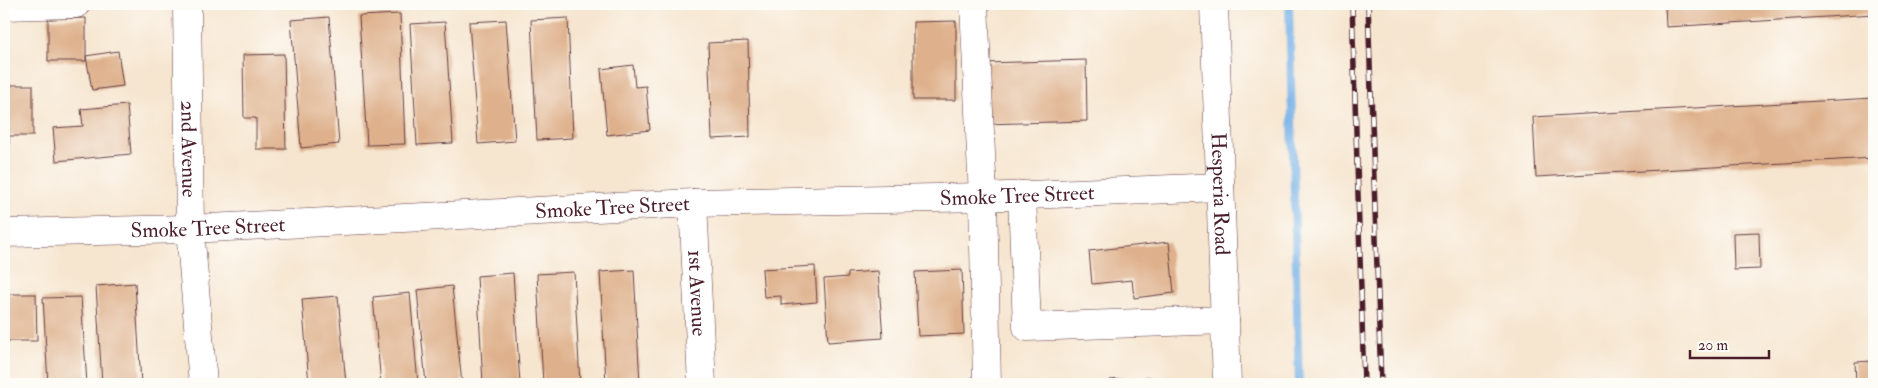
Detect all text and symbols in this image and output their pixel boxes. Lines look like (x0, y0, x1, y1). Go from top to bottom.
street label: 2nd Avenue (175, 100, 203, 198)
street label: Hesperia Road (1205, 132, 1236, 256)
street label: Smoke Tree Street (940, 179, 1095, 211)
street label: Smoke Tree Street (534, 190, 690, 225)
street label: Smoke Tree Street (130, 211, 286, 244)
street label: 1st Avenue (682, 249, 713, 337)
scale bar (1690, 328, 1769, 360)
text: 20 m (1698, 336, 1728, 355)

